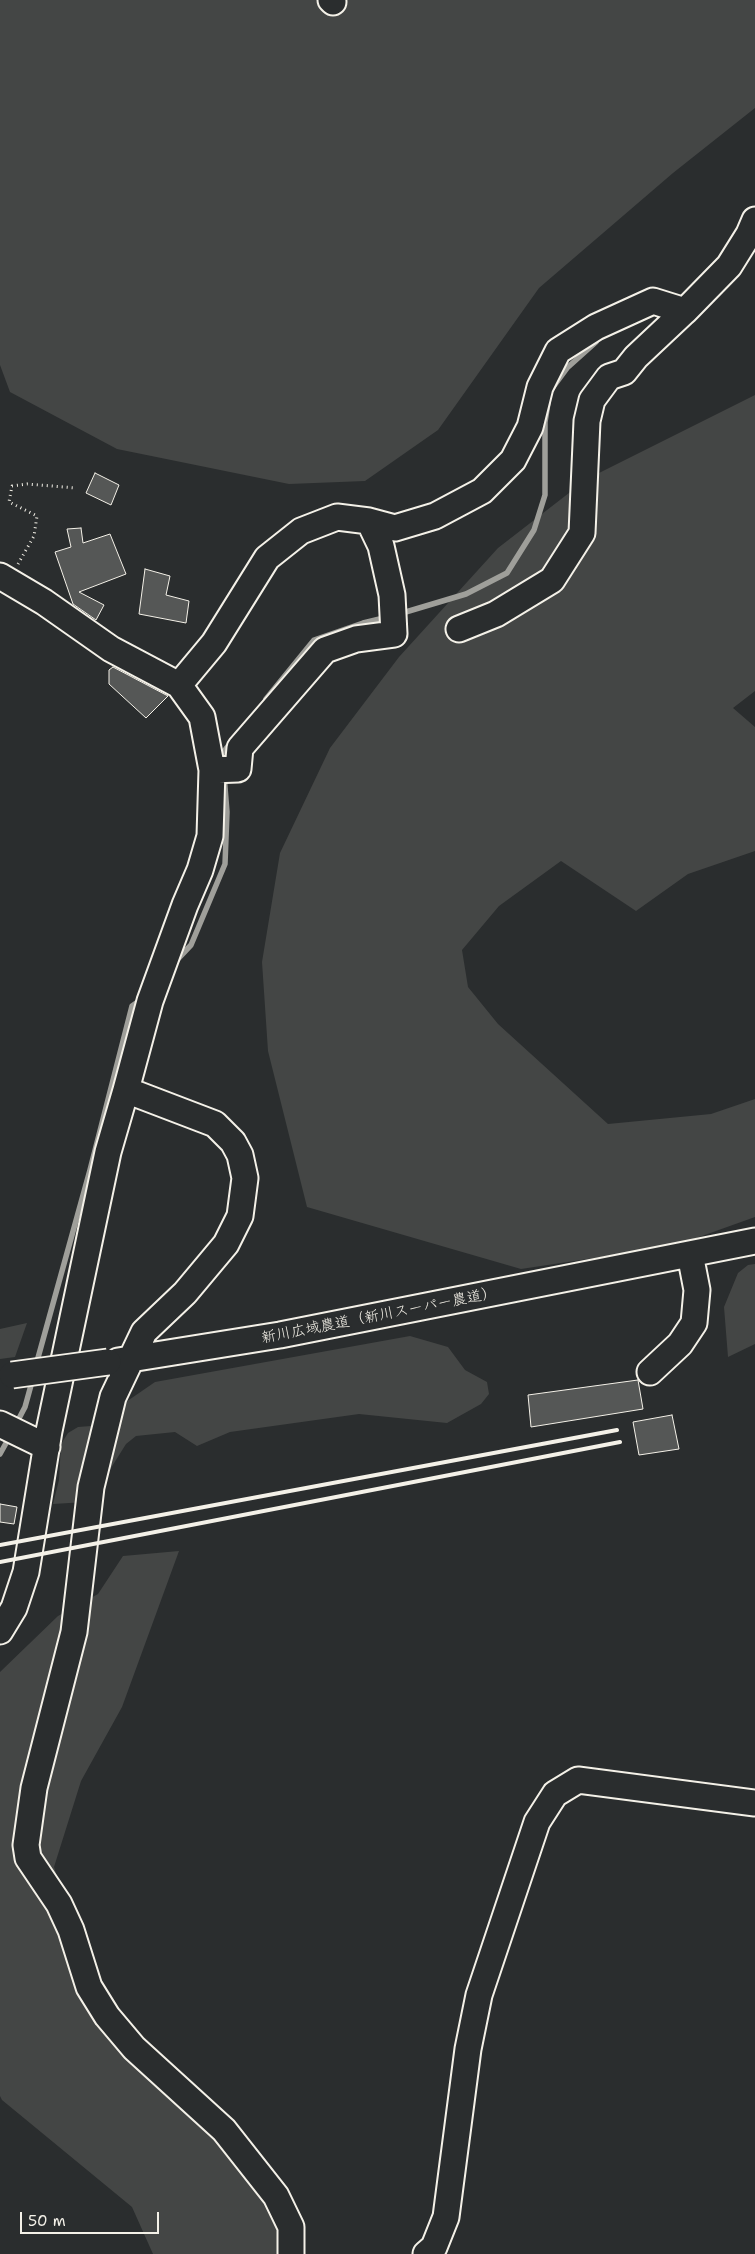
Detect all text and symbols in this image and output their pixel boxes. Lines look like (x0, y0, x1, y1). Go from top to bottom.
street label: 新川広域農道（新川スーパー農道） (260, 1284, 498, 1348)
scale bar (22, 2202, 161, 2234)
text: 50 m (28, 2211, 66, 2231)

